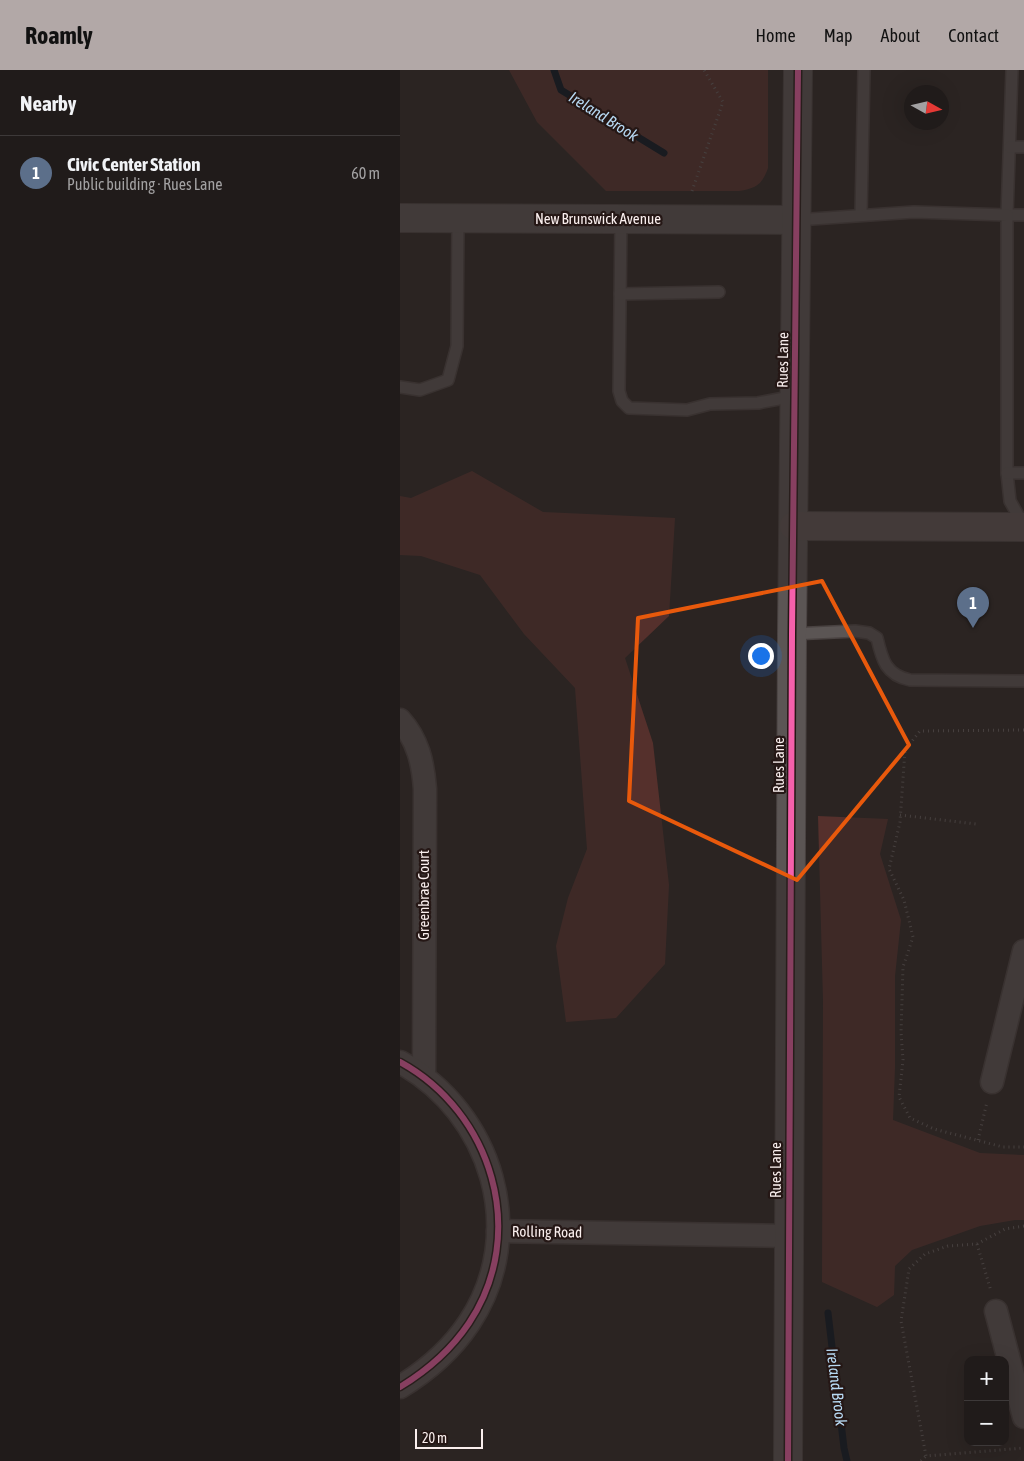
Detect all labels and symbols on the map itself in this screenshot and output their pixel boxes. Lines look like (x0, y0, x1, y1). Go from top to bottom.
north arrow (904, 85, 949, 130)
water label: Ireland Brook (566, 88, 643, 145)
street label: New Brunswick Avenue (535, 210, 661, 227)
street label: Rues Lane (774, 332, 791, 388)
pin: 1 (957, 587, 989, 628)
your location (748, 643, 774, 669)
street label: Rues Lane (770, 737, 787, 793)
street label: Greenbrae Court (415, 850, 432, 940)
street label: Rues Lane (767, 1142, 784, 1198)
street label: Rolling Road (512, 1222, 582, 1241)
water label: Ireland Brook (823, 1347, 851, 1428)
scale bar (415, 1426, 482, 1449)

